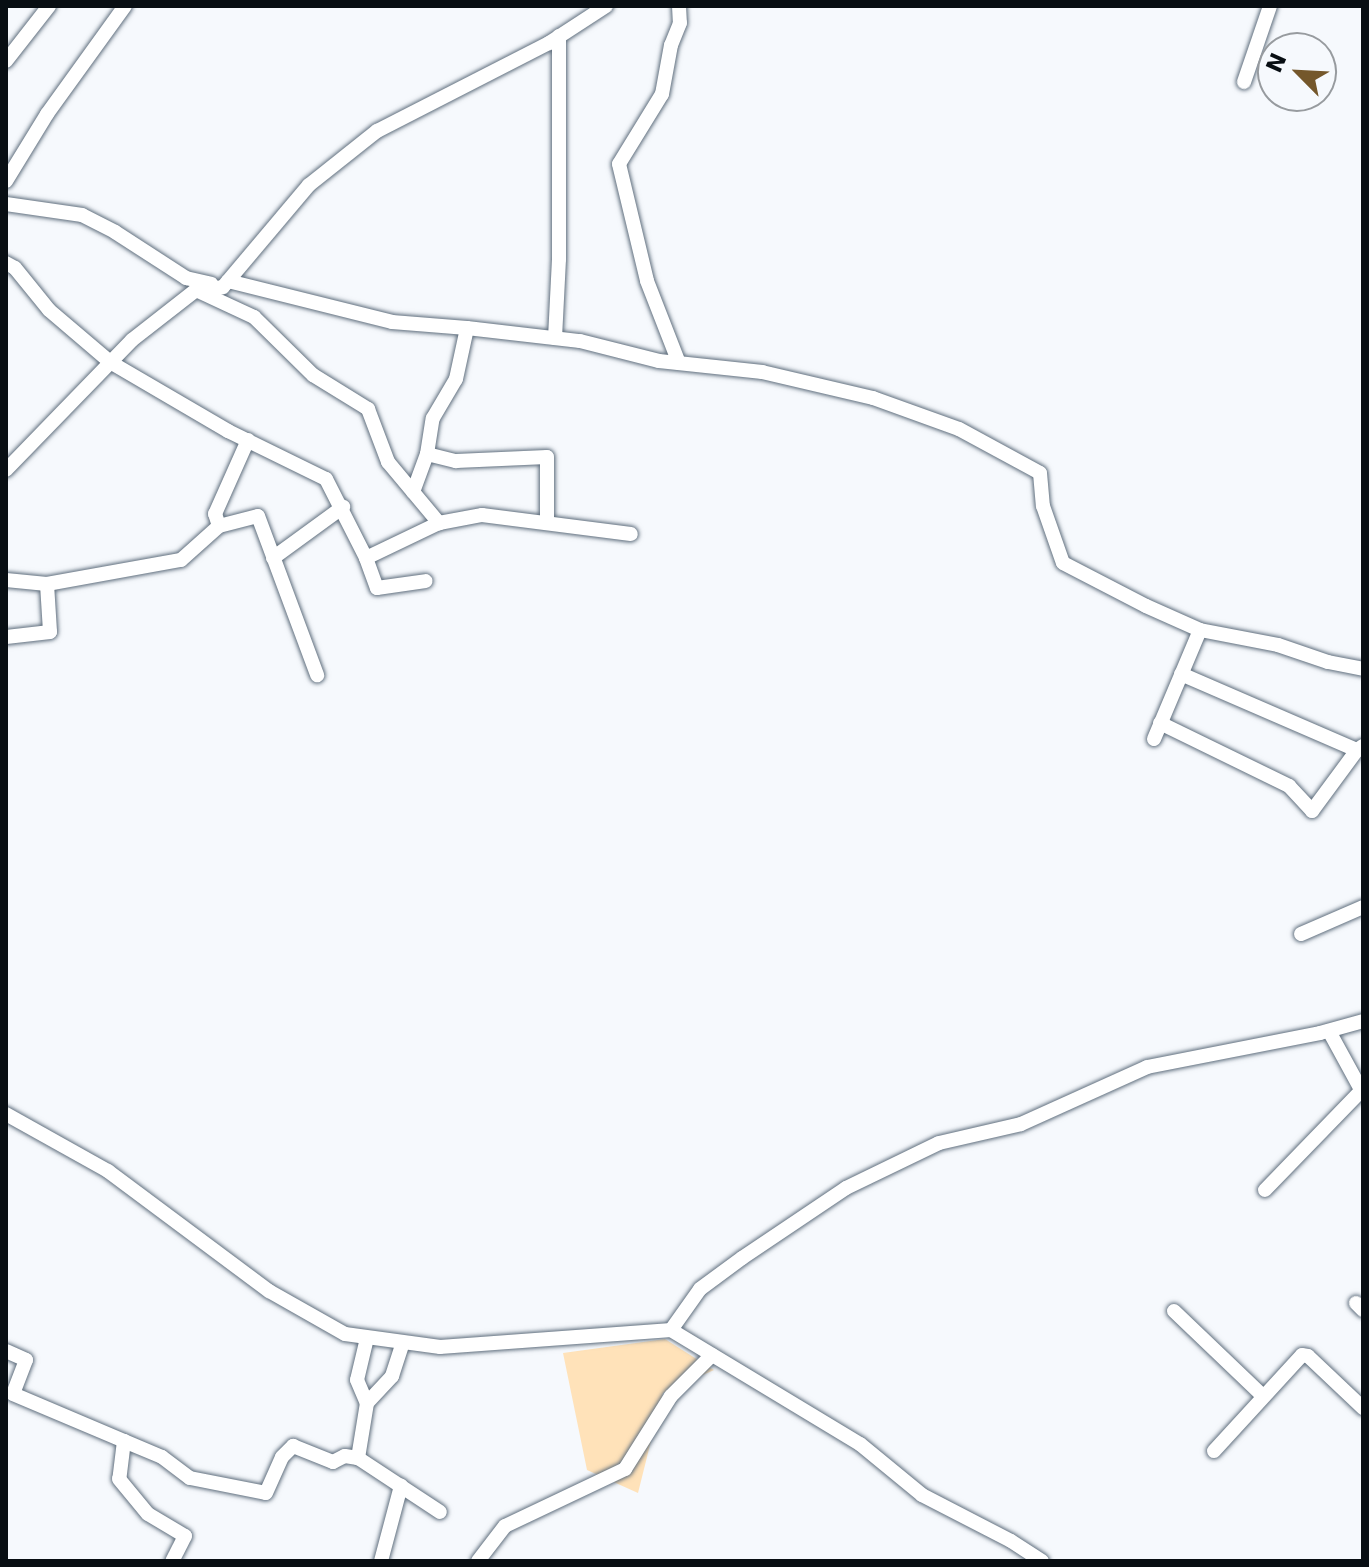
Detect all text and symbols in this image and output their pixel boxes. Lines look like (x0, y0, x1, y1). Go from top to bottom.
north arrow (1257, 32, 1337, 112)
text: N (1261, 49, 1292, 76)

